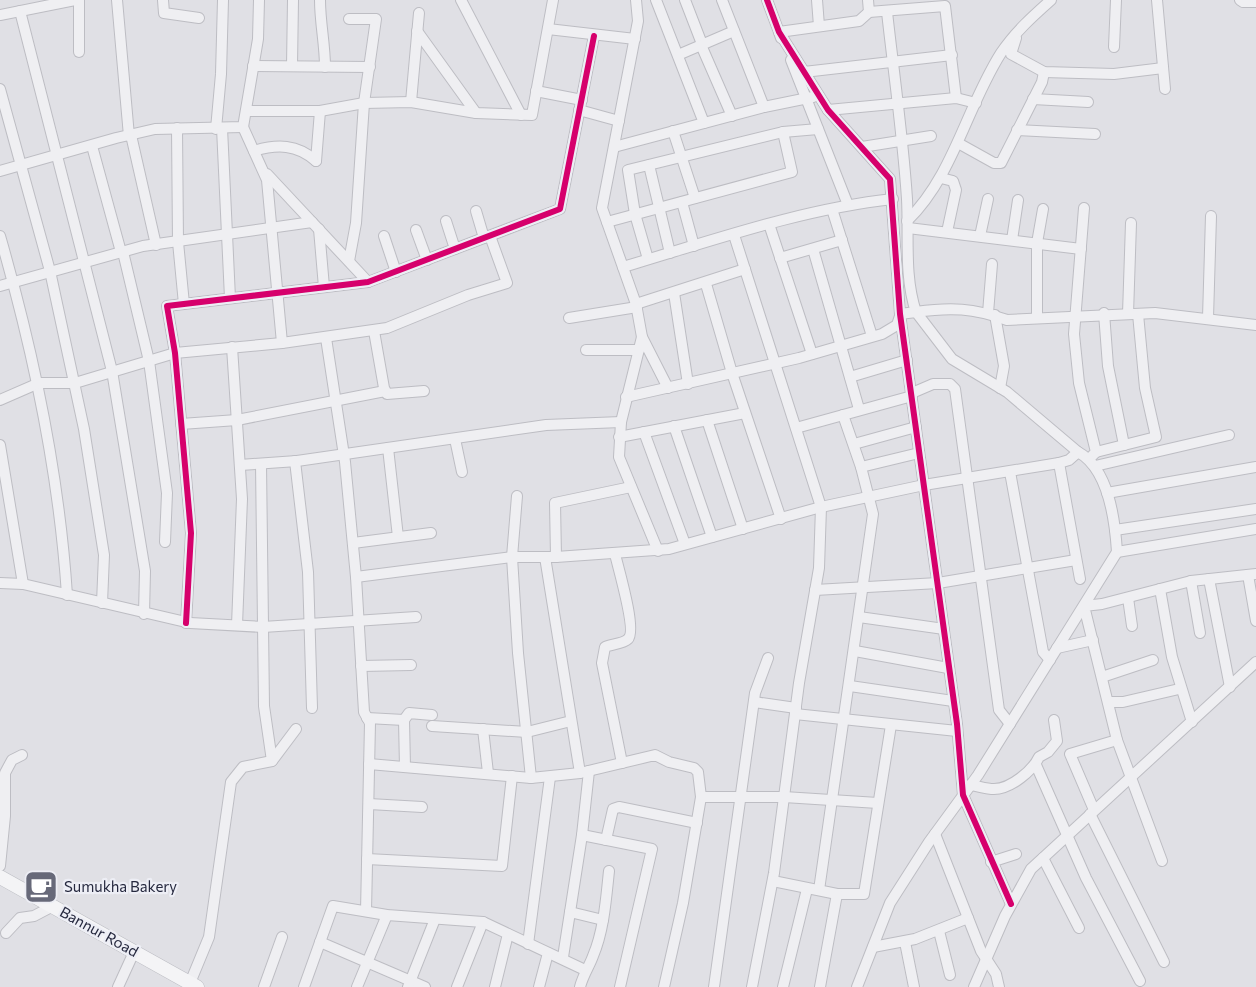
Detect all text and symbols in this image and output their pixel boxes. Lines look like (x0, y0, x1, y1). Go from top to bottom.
cafe icon: Sumukha Bakery (23, 869, 59, 905)
place label: Sumukha Bakery (64, 877, 177, 895)
street label: Bannur Road (57, 902, 142, 960)

